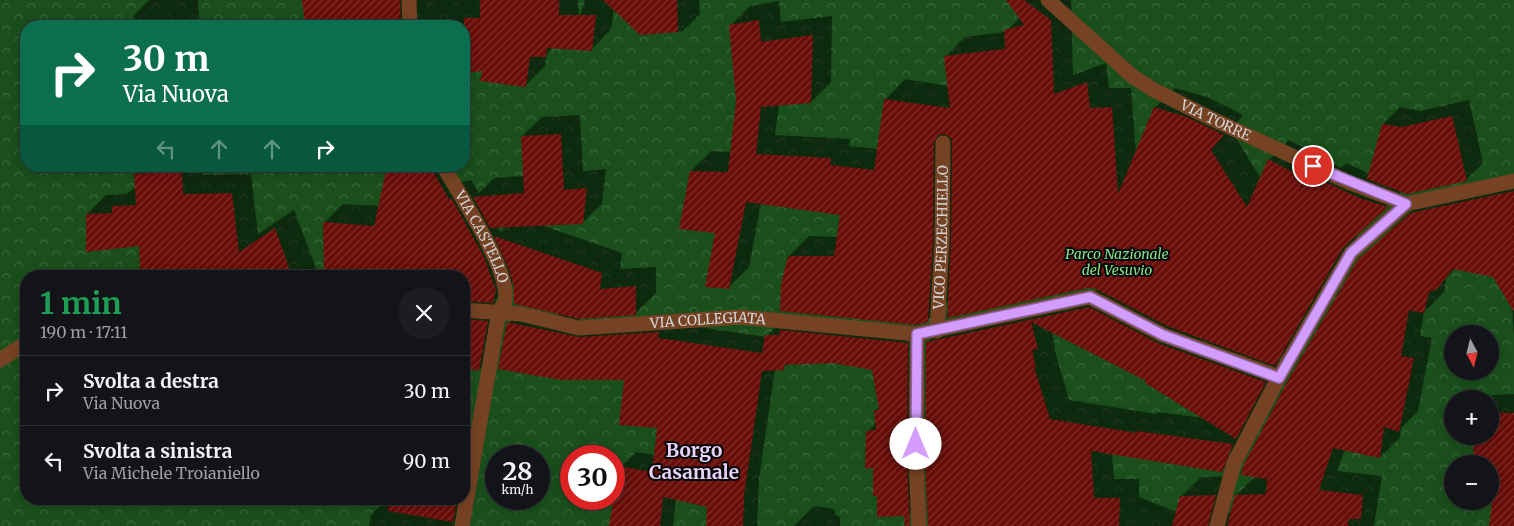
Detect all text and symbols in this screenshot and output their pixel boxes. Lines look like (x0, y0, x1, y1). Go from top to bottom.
text: 30 m (123, 37, 209, 81)
icon: right (40, 40, 105, 105)
text: Via Nuova (123, 80, 229, 108)
street label: VIA TORRE (1177, 95, 1254, 145)
icon: left (152, 135, 180, 163)
icon: ahead (205, 135, 233, 163)
icon: ahead (258, 135, 286, 163)
icon: right (311, 135, 339, 163)
pin (1292, 145, 1334, 187)
icon: arrive (1299, 152, 1327, 180)
street label: VICO PERZECHIELLO (929, 165, 952, 311)
street label: VIA CASTELLO (450, 186, 512, 285)
park label: Parco Nazionale del Vesuvio (1065, 245, 1169, 279)
text: 1 min (40, 284, 122, 322)
button: close (398, 287, 450, 339)
street label: VIA COLLEGIATA (648, 308, 767, 332)
text: 190 m · 17:11 (40, 322, 128, 342)
north arrow (1444, 325, 1499, 380)
map controls (1444, 325, 1499, 510)
text: Svolta a destra (83, 369, 219, 393)
icon: right (40, 377, 68, 405)
text: 30 m (404, 379, 450, 403)
button: + (1444, 390, 1499, 445)
text: Via Nuova (83, 393, 160, 413)
position arrow (889, 417, 941, 469)
district label: Borgo Casamale (649, 438, 739, 484)
text: Svolta a sinistra (83, 439, 232, 463)
speed limit sign: 30 (560, 445, 625, 510)
icon: left (40, 447, 68, 475)
text: 90 m (403, 449, 450, 473)
text: 28 (502, 455, 533, 487)
button: − (1444, 455, 1499, 510)
text: Via Michele Troianiello (83, 463, 260, 483)
text: km/h (502, 482, 533, 497)

